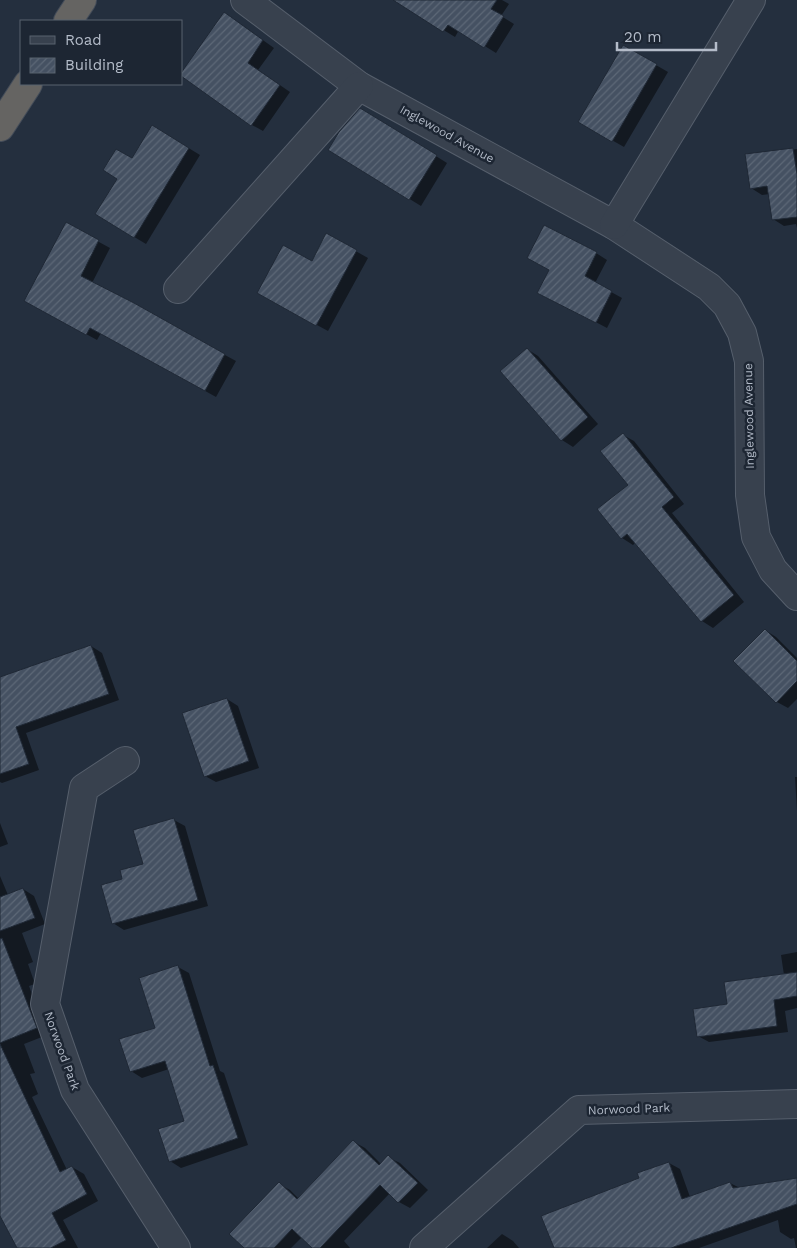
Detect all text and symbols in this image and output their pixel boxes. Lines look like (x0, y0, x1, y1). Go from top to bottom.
legend (20, 20, 182, 85)
scale bar (617, 20, 716, 52)
text: 20 m (624, 28, 662, 46)
text: Road (65, 31, 102, 49)
text: Building (65, 56, 123, 74)
street label: Inglewood Avenue (397, 102, 497, 166)
street label: Inglewood Avenue (741, 363, 757, 469)
street label: Norwood Park (41, 1010, 83, 1092)
street label: Norwood Park (588, 1101, 671, 1117)

